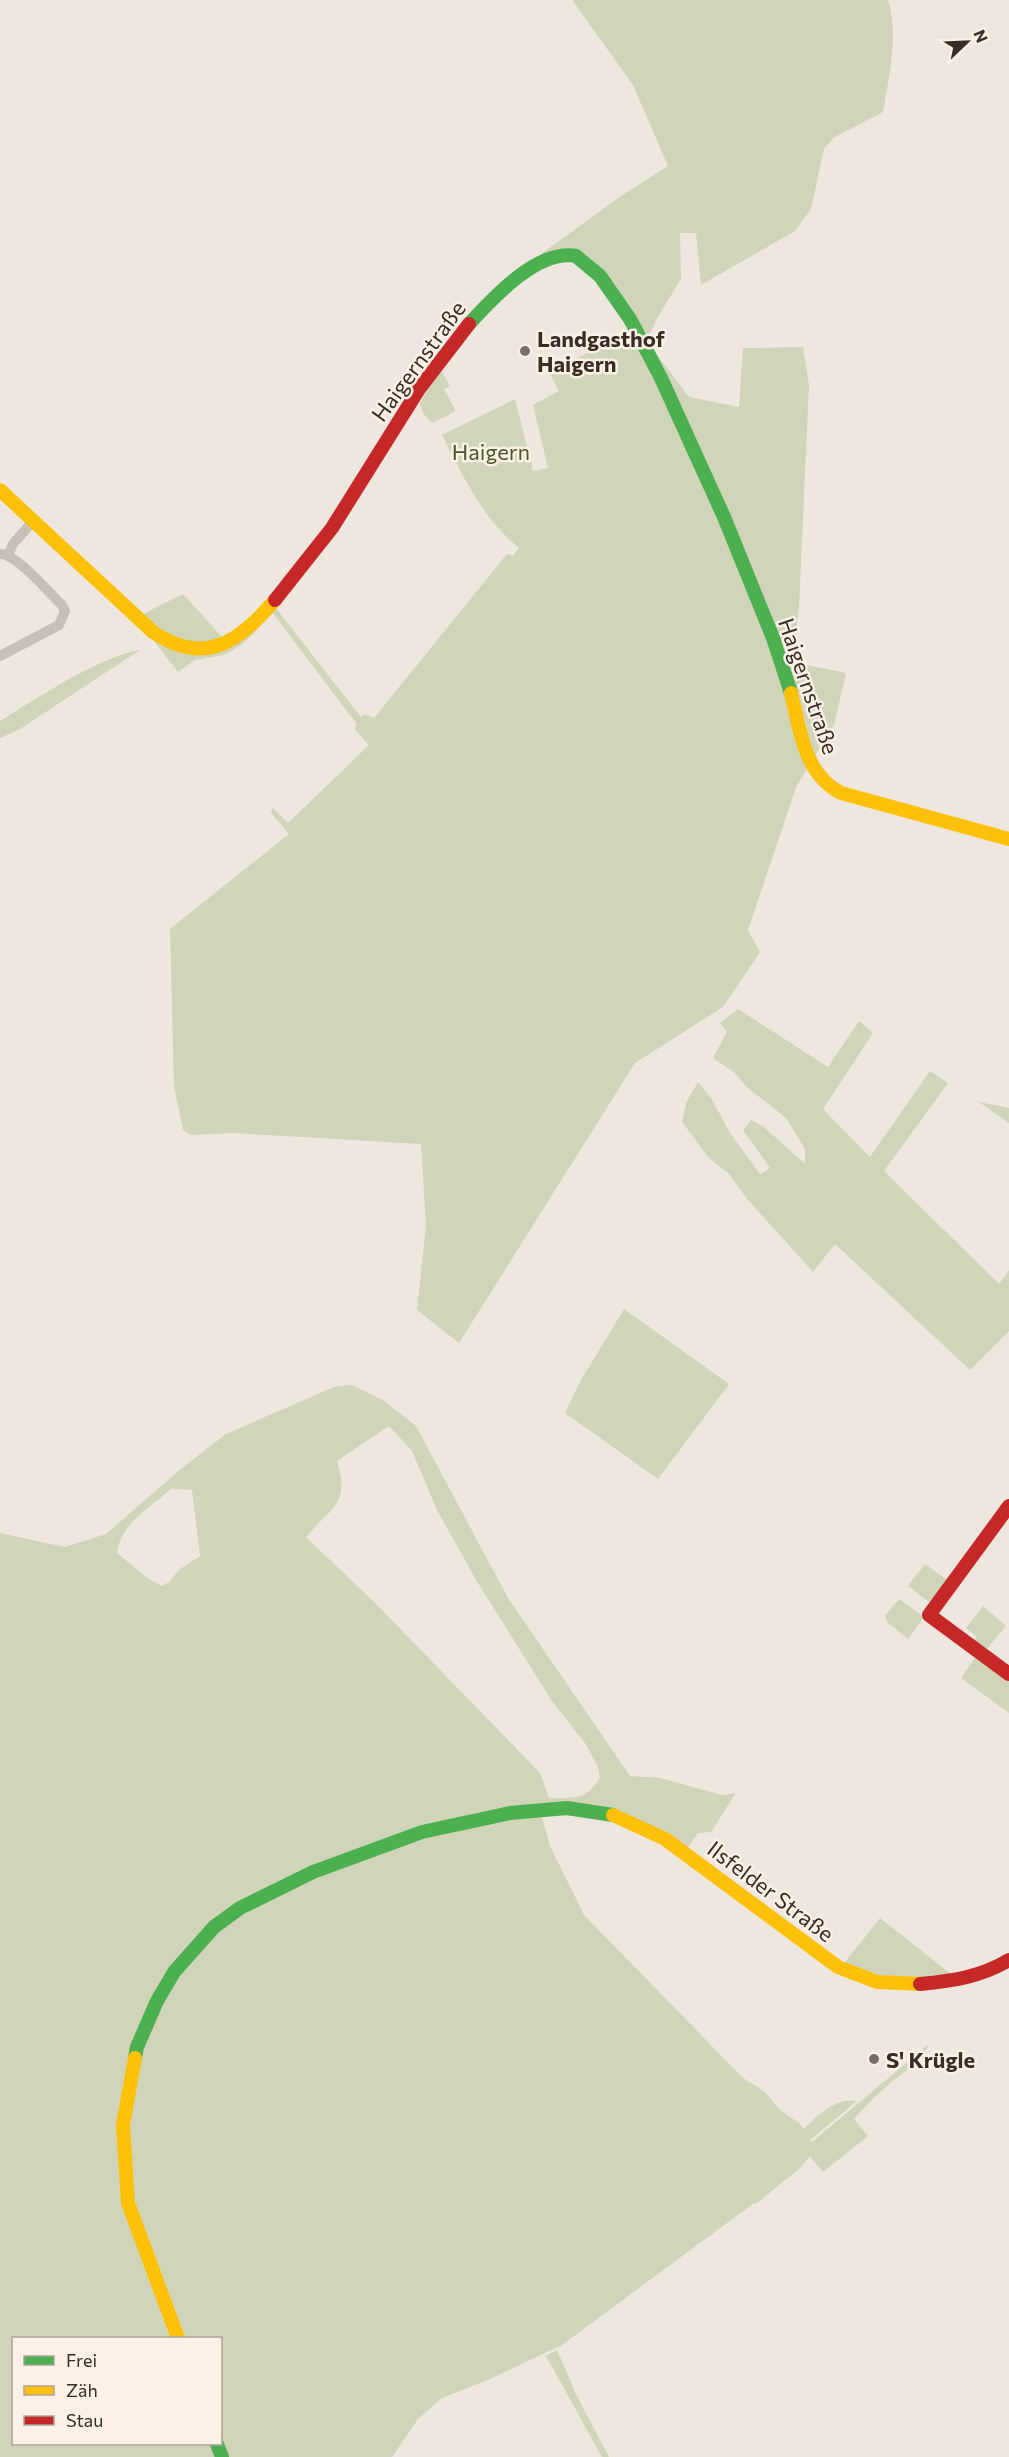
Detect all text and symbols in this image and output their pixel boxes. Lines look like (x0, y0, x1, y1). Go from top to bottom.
north arrow (937, 12, 997, 72)
text: N (970, 27, 992, 45)
street label: Haigernstraße (365, 295, 471, 427)
place label: Landgasthof Haigern (537, 325, 666, 377)
marker: Landgasthof Haigern (518, 344, 532, 358)
park label: Haigern (452, 438, 530, 465)
street label: Haigernstraße (773, 614, 845, 758)
street label: Ilsfelder Straße (703, 1835, 839, 1947)
place label: S' Krügle (886, 2046, 975, 2073)
marker: S' Krügle (867, 2052, 881, 2066)
legend (12, 2337, 222, 2445)
text: Frei (66, 2349, 97, 2371)
text: Zäh (66, 2379, 98, 2401)
text: Stau (66, 2409, 103, 2431)

